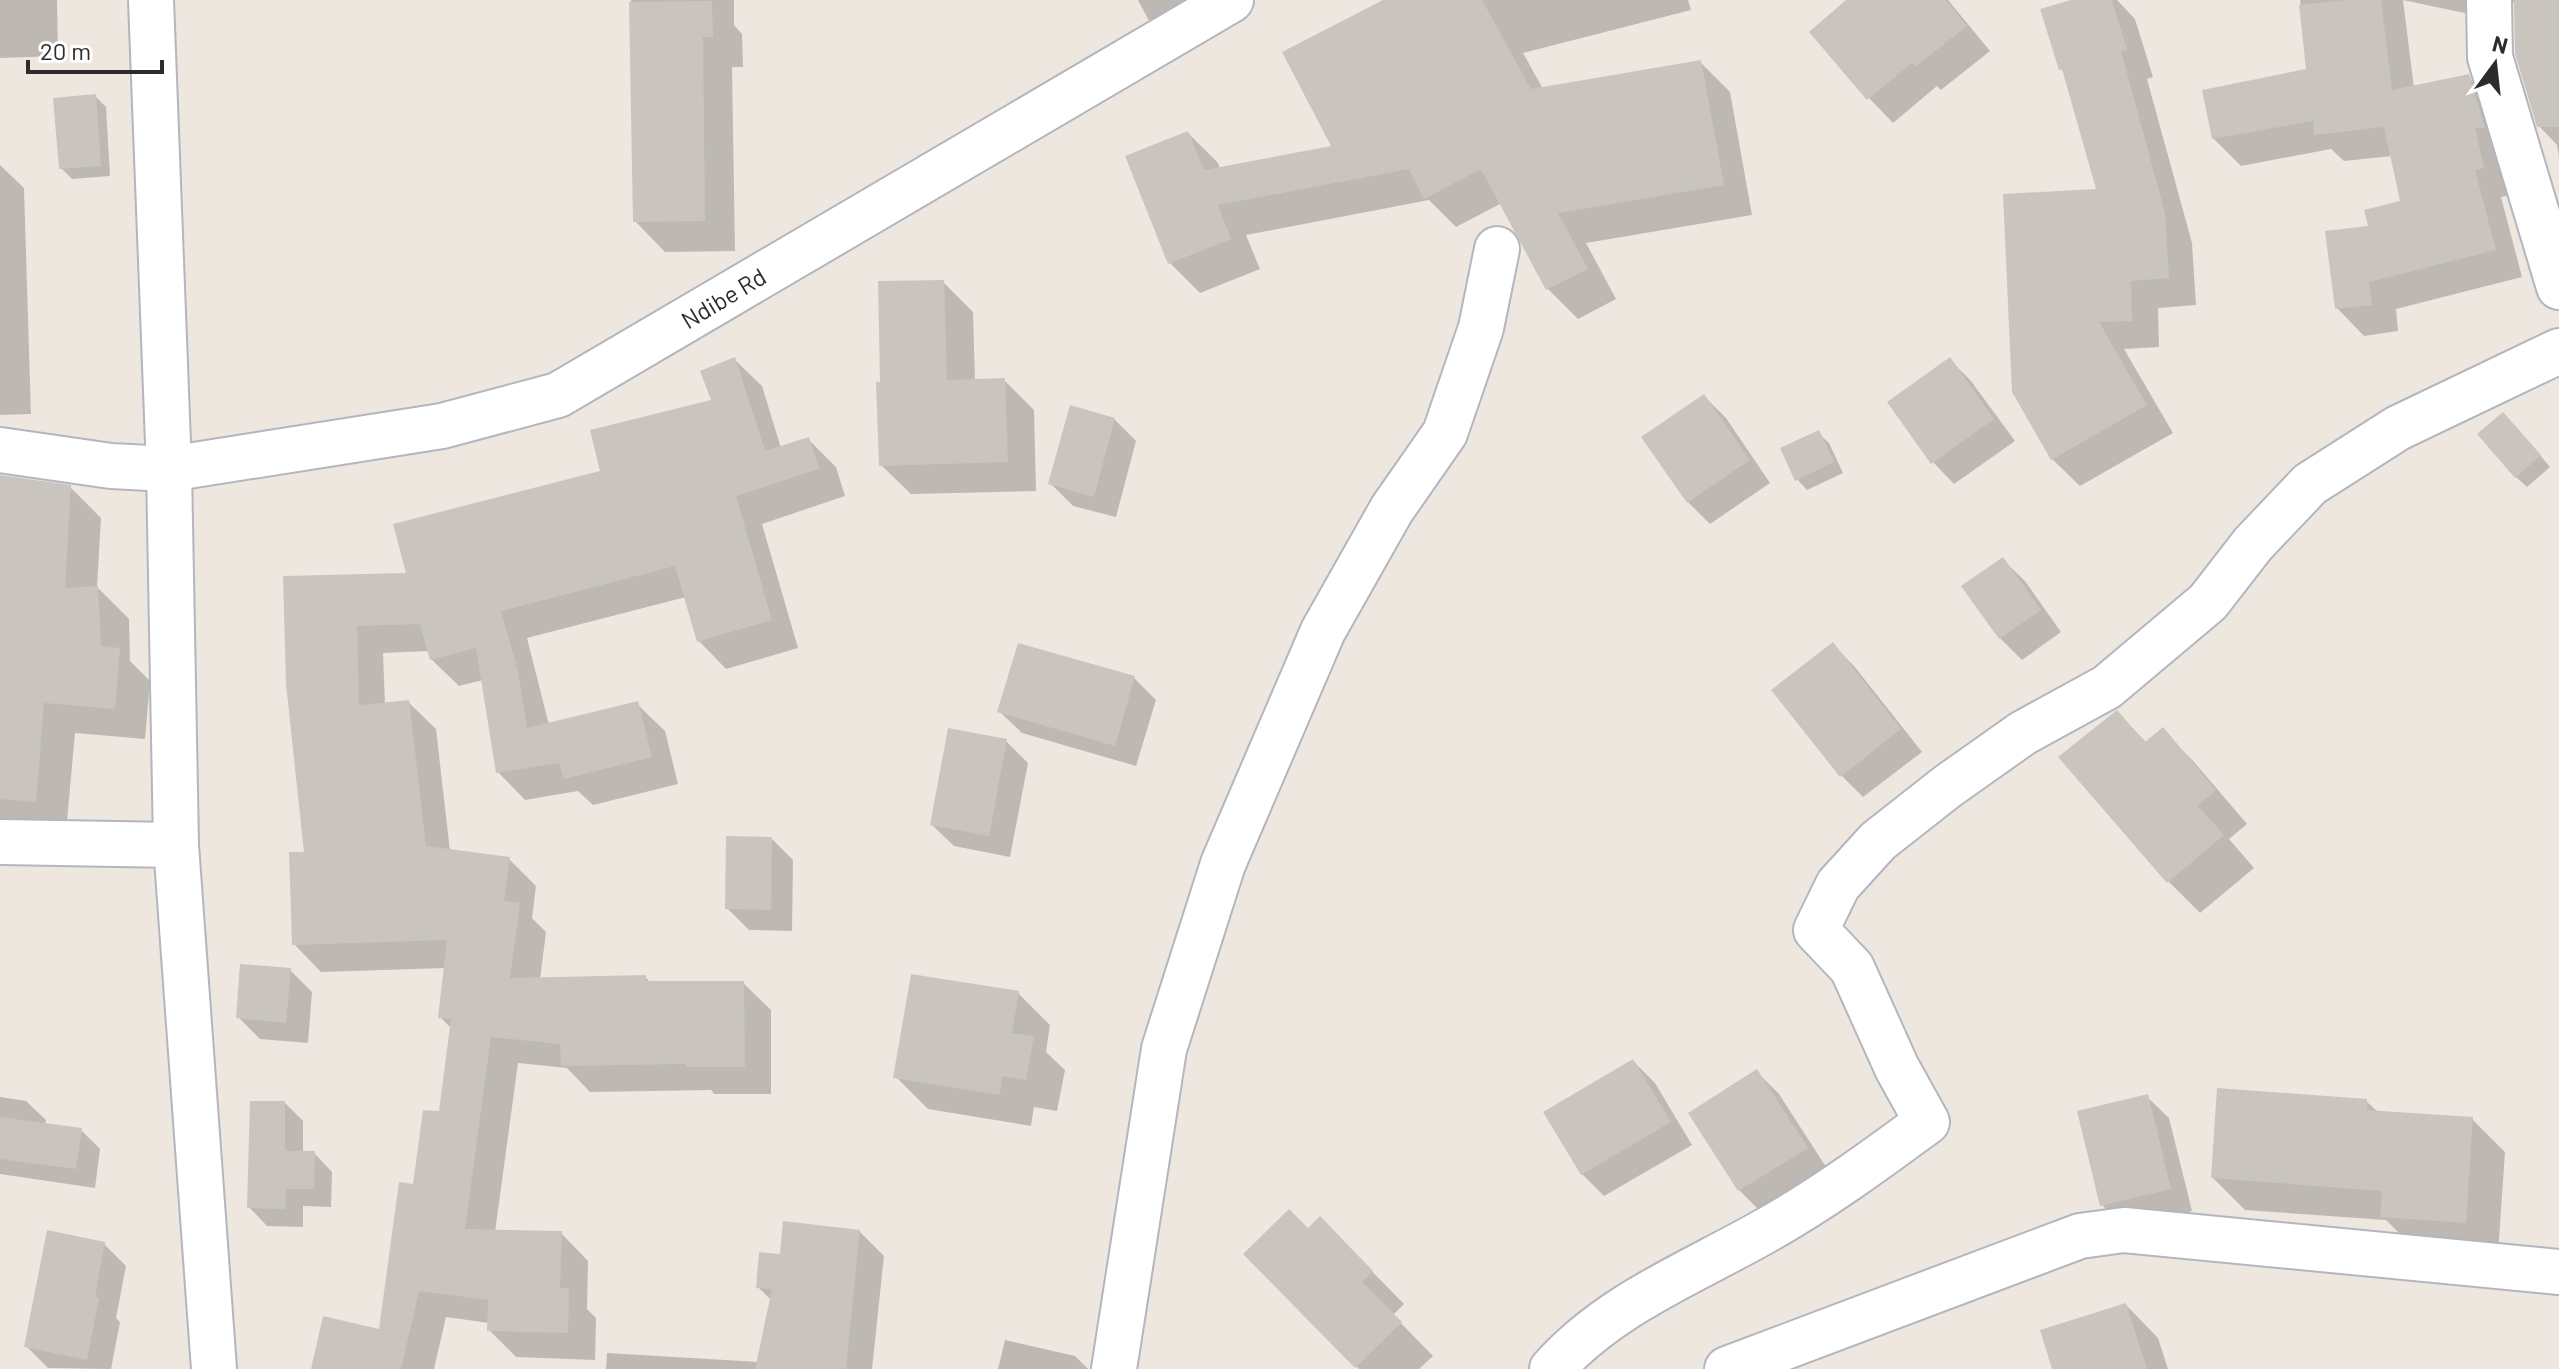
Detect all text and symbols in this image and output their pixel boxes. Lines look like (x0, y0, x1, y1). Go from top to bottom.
scale bar (28, 24, 162, 74)
north arrow (2455, 24, 2535, 104)
text: N (2490, 29, 2511, 58)
text: 20 m (40, 36, 91, 65)
street label: Ndibe Rd (676, 261, 771, 334)

